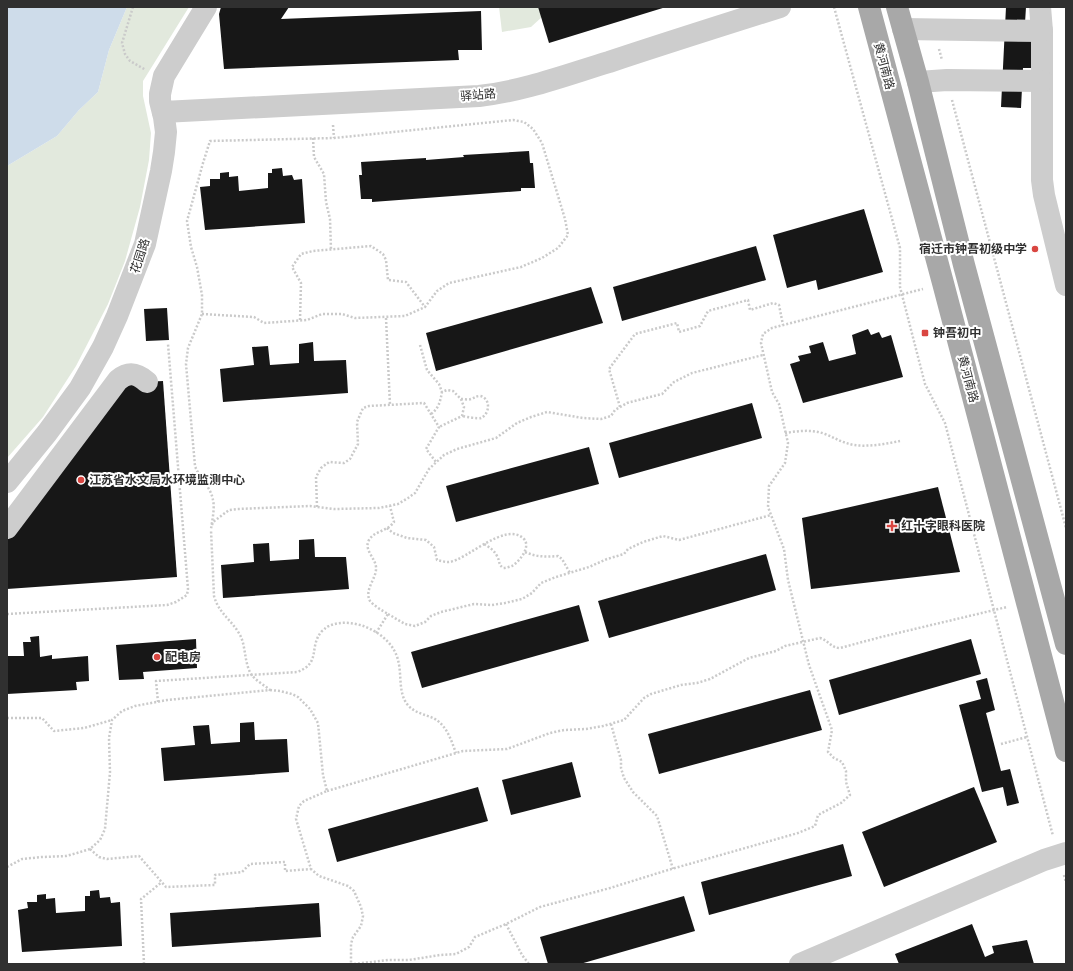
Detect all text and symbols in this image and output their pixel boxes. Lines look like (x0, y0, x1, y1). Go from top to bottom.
street label: 黄河南路 (871, 41, 897, 91)
street label: 驿站路 (459, 86, 497, 104)
street label: 花园路 (128, 237, 152, 275)
place label: 宿迁市钟吾初级中学 (919, 242, 1027, 256)
marker: 宿迁市钟吾初级中学 (1030, 244, 1040, 254)
place label: 钟吾初中 (933, 326, 981, 340)
marker: 钟吾初中 (920, 328, 930, 338)
street label: 黄河南路 (955, 354, 981, 404)
place label: 江苏省水文局水环境监测中心 (89, 473, 245, 487)
marker: 江苏省水文局水环境监测中心 (76, 475, 86, 485)
place label: 红十字眼科医院 (901, 519, 985, 533)
marker: 红十字眼科医院 (886, 520, 898, 532)
place label: 配电房 (165, 650, 201, 664)
marker: 配电房 (152, 652, 162, 662)

